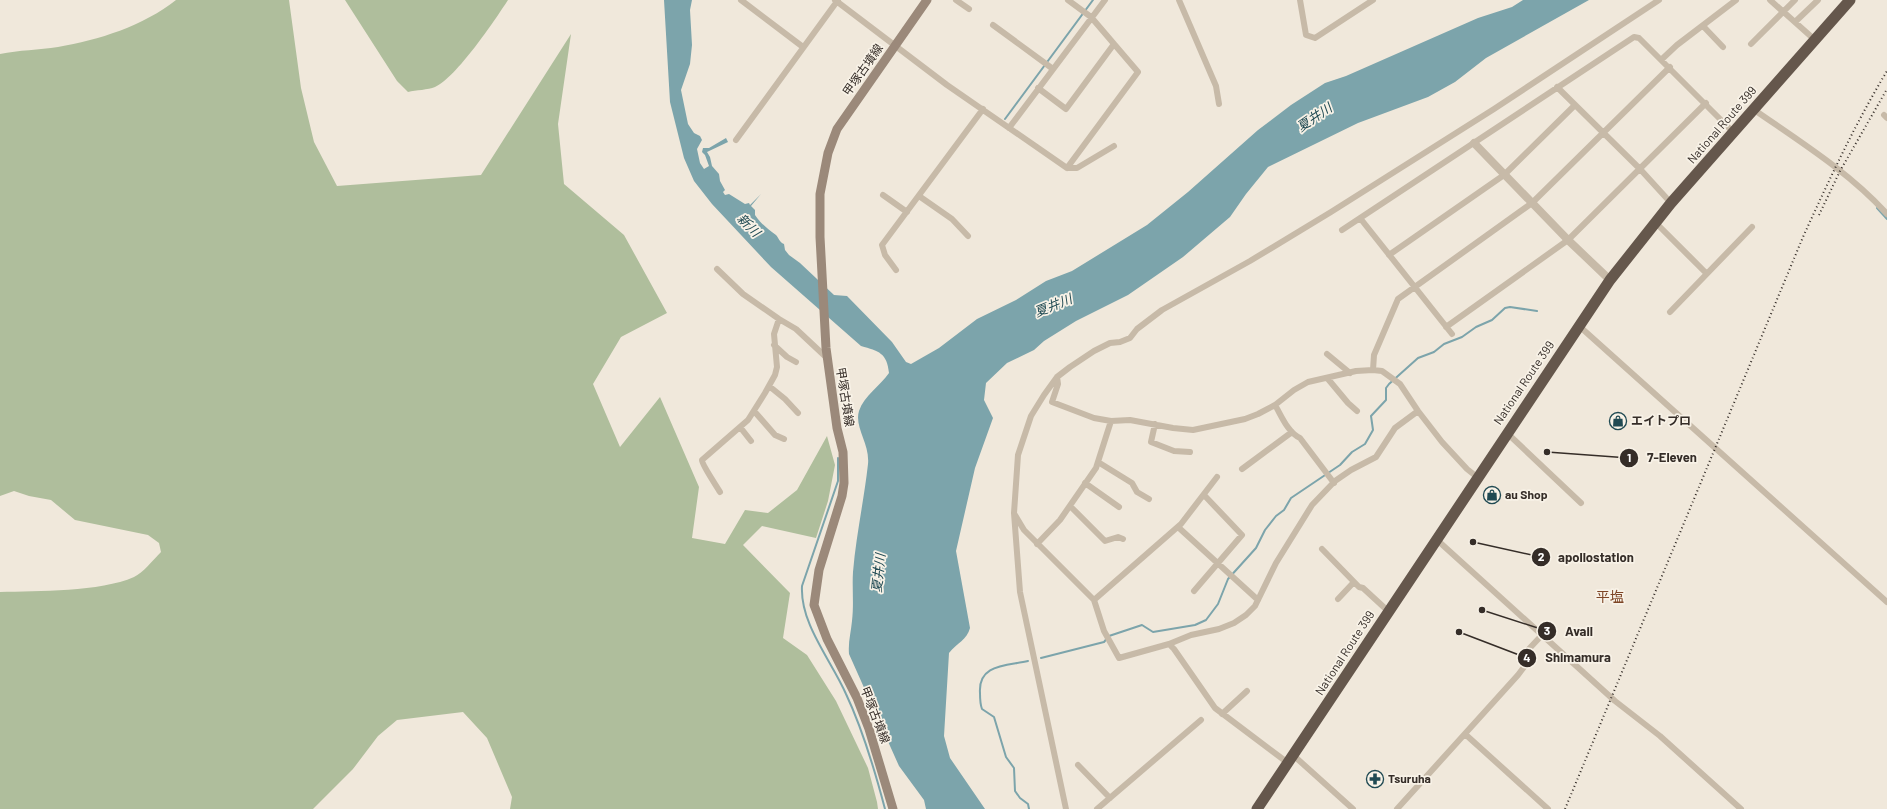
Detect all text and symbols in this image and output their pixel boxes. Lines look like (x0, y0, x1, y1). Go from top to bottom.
street label: 甲塚古墳線 (839, 41, 885, 98)
street label: National Route 399 (1684, 83, 1759, 166)
water label: 夏井川 (1293, 98, 1336, 135)
water label: 新川 (734, 210, 765, 241)
water label: 夏井川 (1032, 290, 1076, 320)
street label: National Route 399 (1490, 338, 1556, 427)
street label: 甲塚古墳線 (834, 366, 858, 428)
shop icon: エイトプロ (1608, 411, 1628, 431)
place label: エイトプロ (1631, 413, 1691, 427)
callout: 7-Eleven (1619, 445, 1705, 470)
text: 7-Eleven (1647, 449, 1697, 465)
text: 1 (1627, 450, 1631, 464)
shop icon: au Shop (1482, 485, 1502, 505)
place label: au Shop (1505, 487, 1548, 501)
callout: apollostation (1531, 544, 1642, 569)
text: 2 (1538, 549, 1545, 563)
text: apollostation (1558, 549, 1634, 565)
water label: 夏井川 (868, 551, 888, 593)
district label: 平塩 (1596, 588, 1624, 605)
street label: National Route 399 (1312, 608, 1377, 697)
callout: Avail (1537, 619, 1601, 644)
text: 3 (1544, 623, 1550, 637)
text: Avail (1565, 623, 1593, 639)
callout: Shimamura (1517, 645, 1619, 670)
text: Shimamura (1545, 649, 1611, 665)
text: 4 (1523, 650, 1531, 664)
street label: 甲塚古墳線 (859, 684, 893, 745)
pharmacy icon: Tsuruha (1365, 769, 1385, 789)
place label: Tsuruha (1388, 771, 1431, 785)

